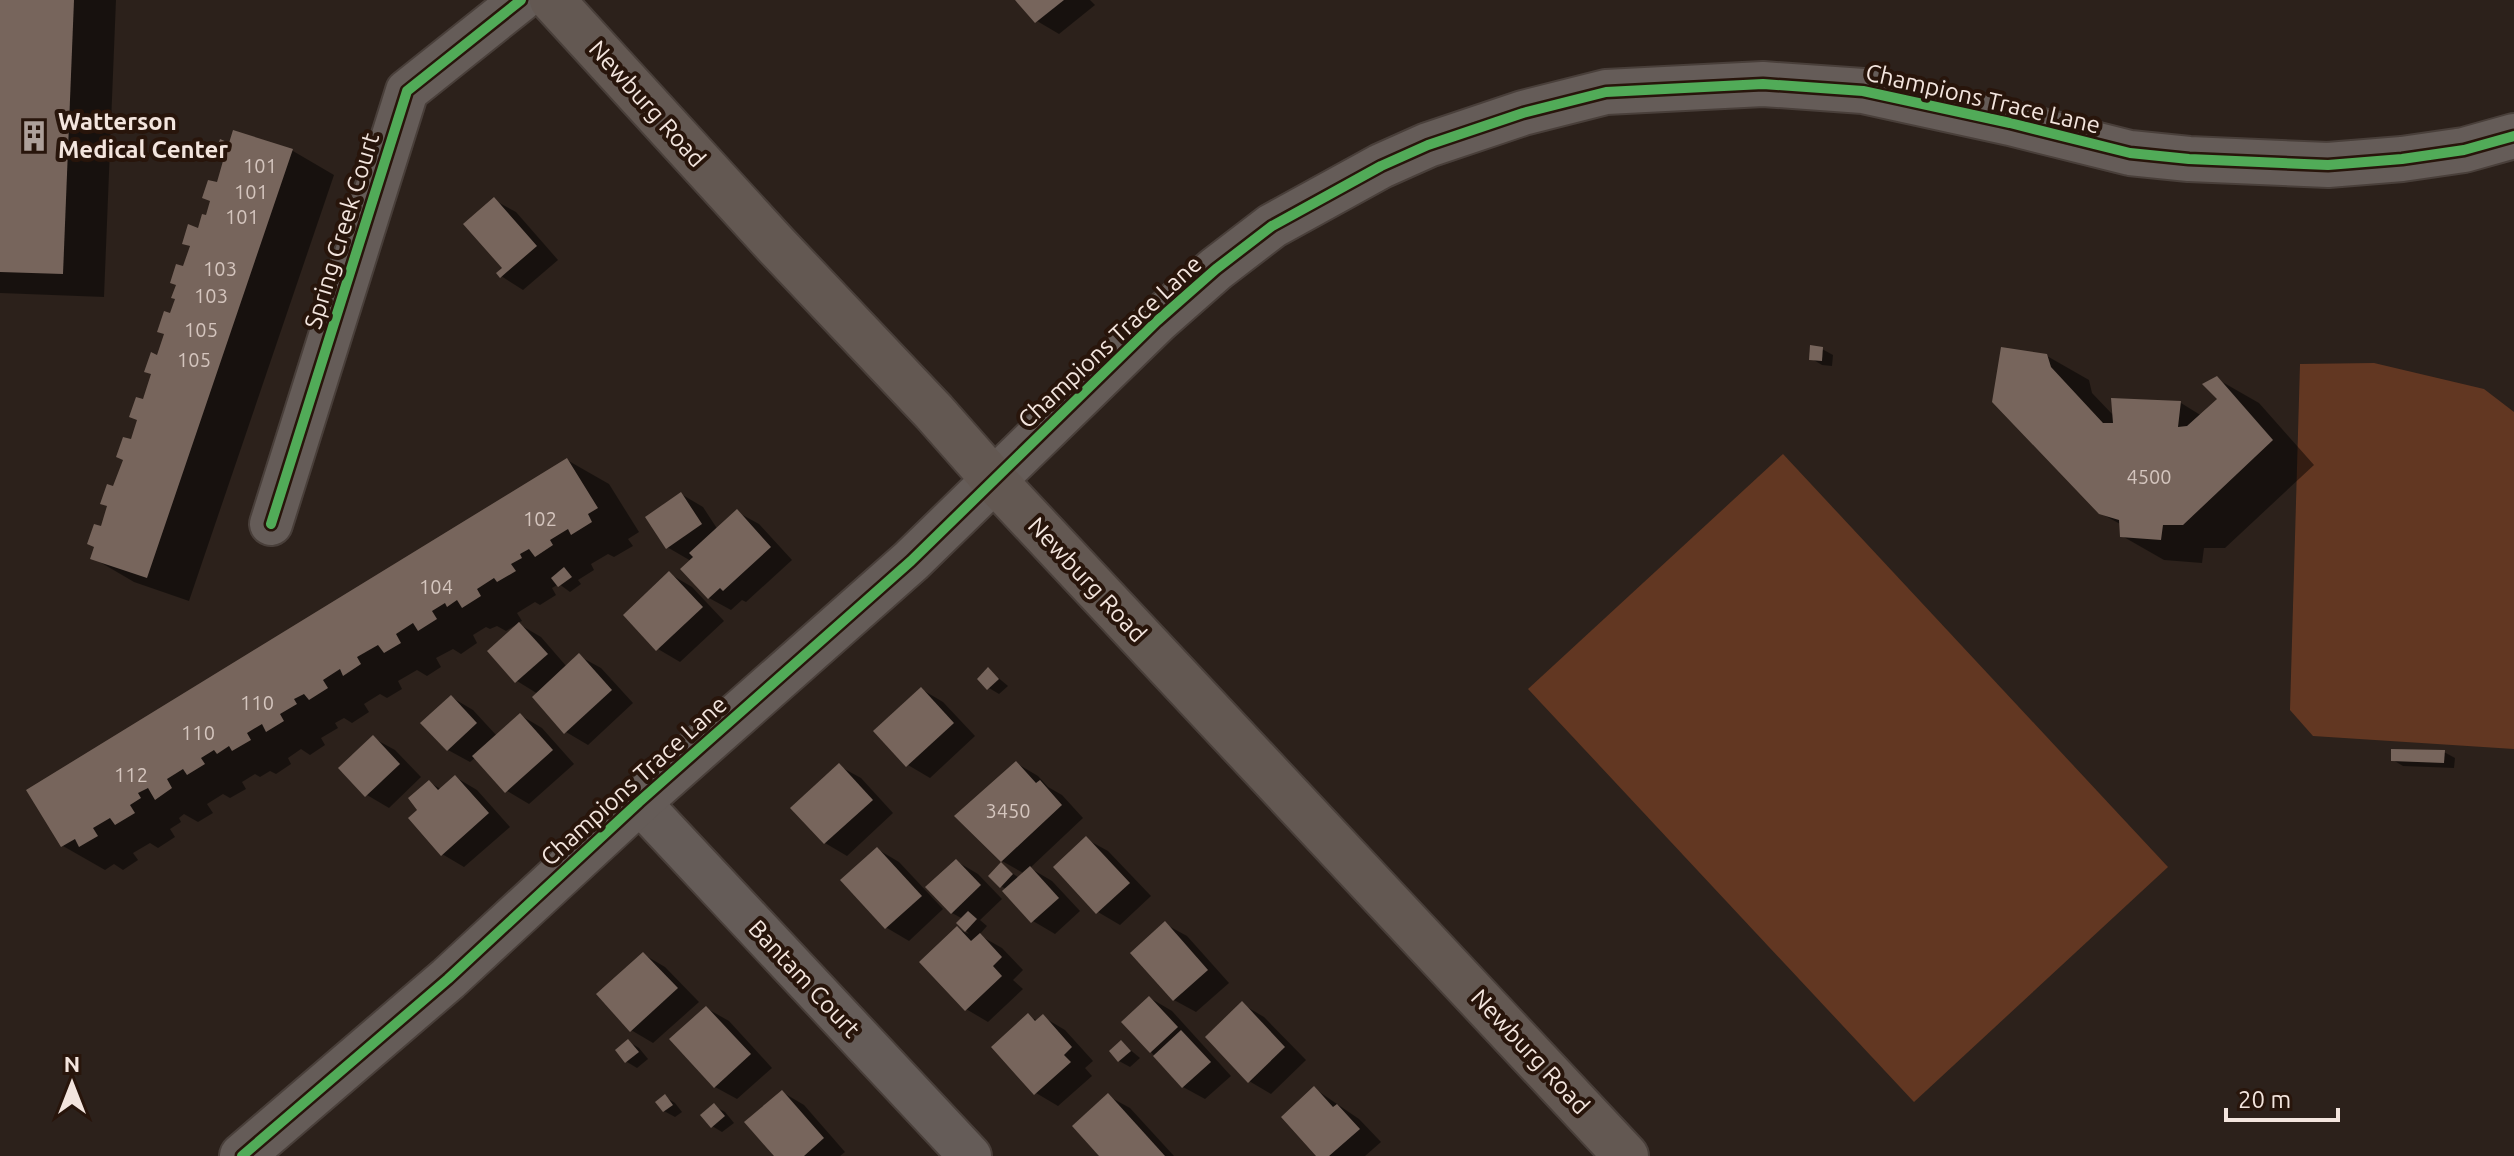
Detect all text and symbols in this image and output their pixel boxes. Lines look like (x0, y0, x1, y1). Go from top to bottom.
street label: Newburg Road (584, 35, 711, 172)
street label: Champions Trace Lane (1863, 58, 2103, 139)
place label: Watterson Medical Center (58, 108, 228, 163)
building icon: Watterson Medical Center (17, 119, 51, 153)
street label: Spring Creek Court (299, 129, 384, 332)
house number: 101 (243, 154, 277, 177)
house number: 101 (234, 180, 268, 203)
house number: 101 (225, 205, 259, 228)
street label: Champions Trace Lane (1013, 250, 1207, 433)
house number: 103 (203, 257, 237, 280)
house number: 103 (194, 284, 228, 307)
house number: 105 (184, 318, 218, 341)
house number: 105 (177, 348, 211, 371)
house number: 4500 (2126, 465, 2172, 488)
house number: 102 (523, 507, 557, 530)
street label: Newburg Road (1023, 512, 1152, 648)
house number: 104 (419, 575, 453, 598)
street label: Champions Trace Lane (535, 690, 732, 871)
house number: 110 (240, 691, 274, 714)
house number: 110 (181, 721, 215, 744)
house number: 112 (114, 763, 148, 786)
house number: 3450 (985, 799, 1031, 822)
street label: Bantam Court (743, 915, 866, 1043)
street label: Newburg Road (1466, 984, 1595, 1120)
north arrow (32, 1044, 112, 1124)
text: N (64, 1051, 80, 1076)
scale bar (2226, 1072, 2338, 1122)
text: 20 m (2238, 1086, 2291, 1113)

